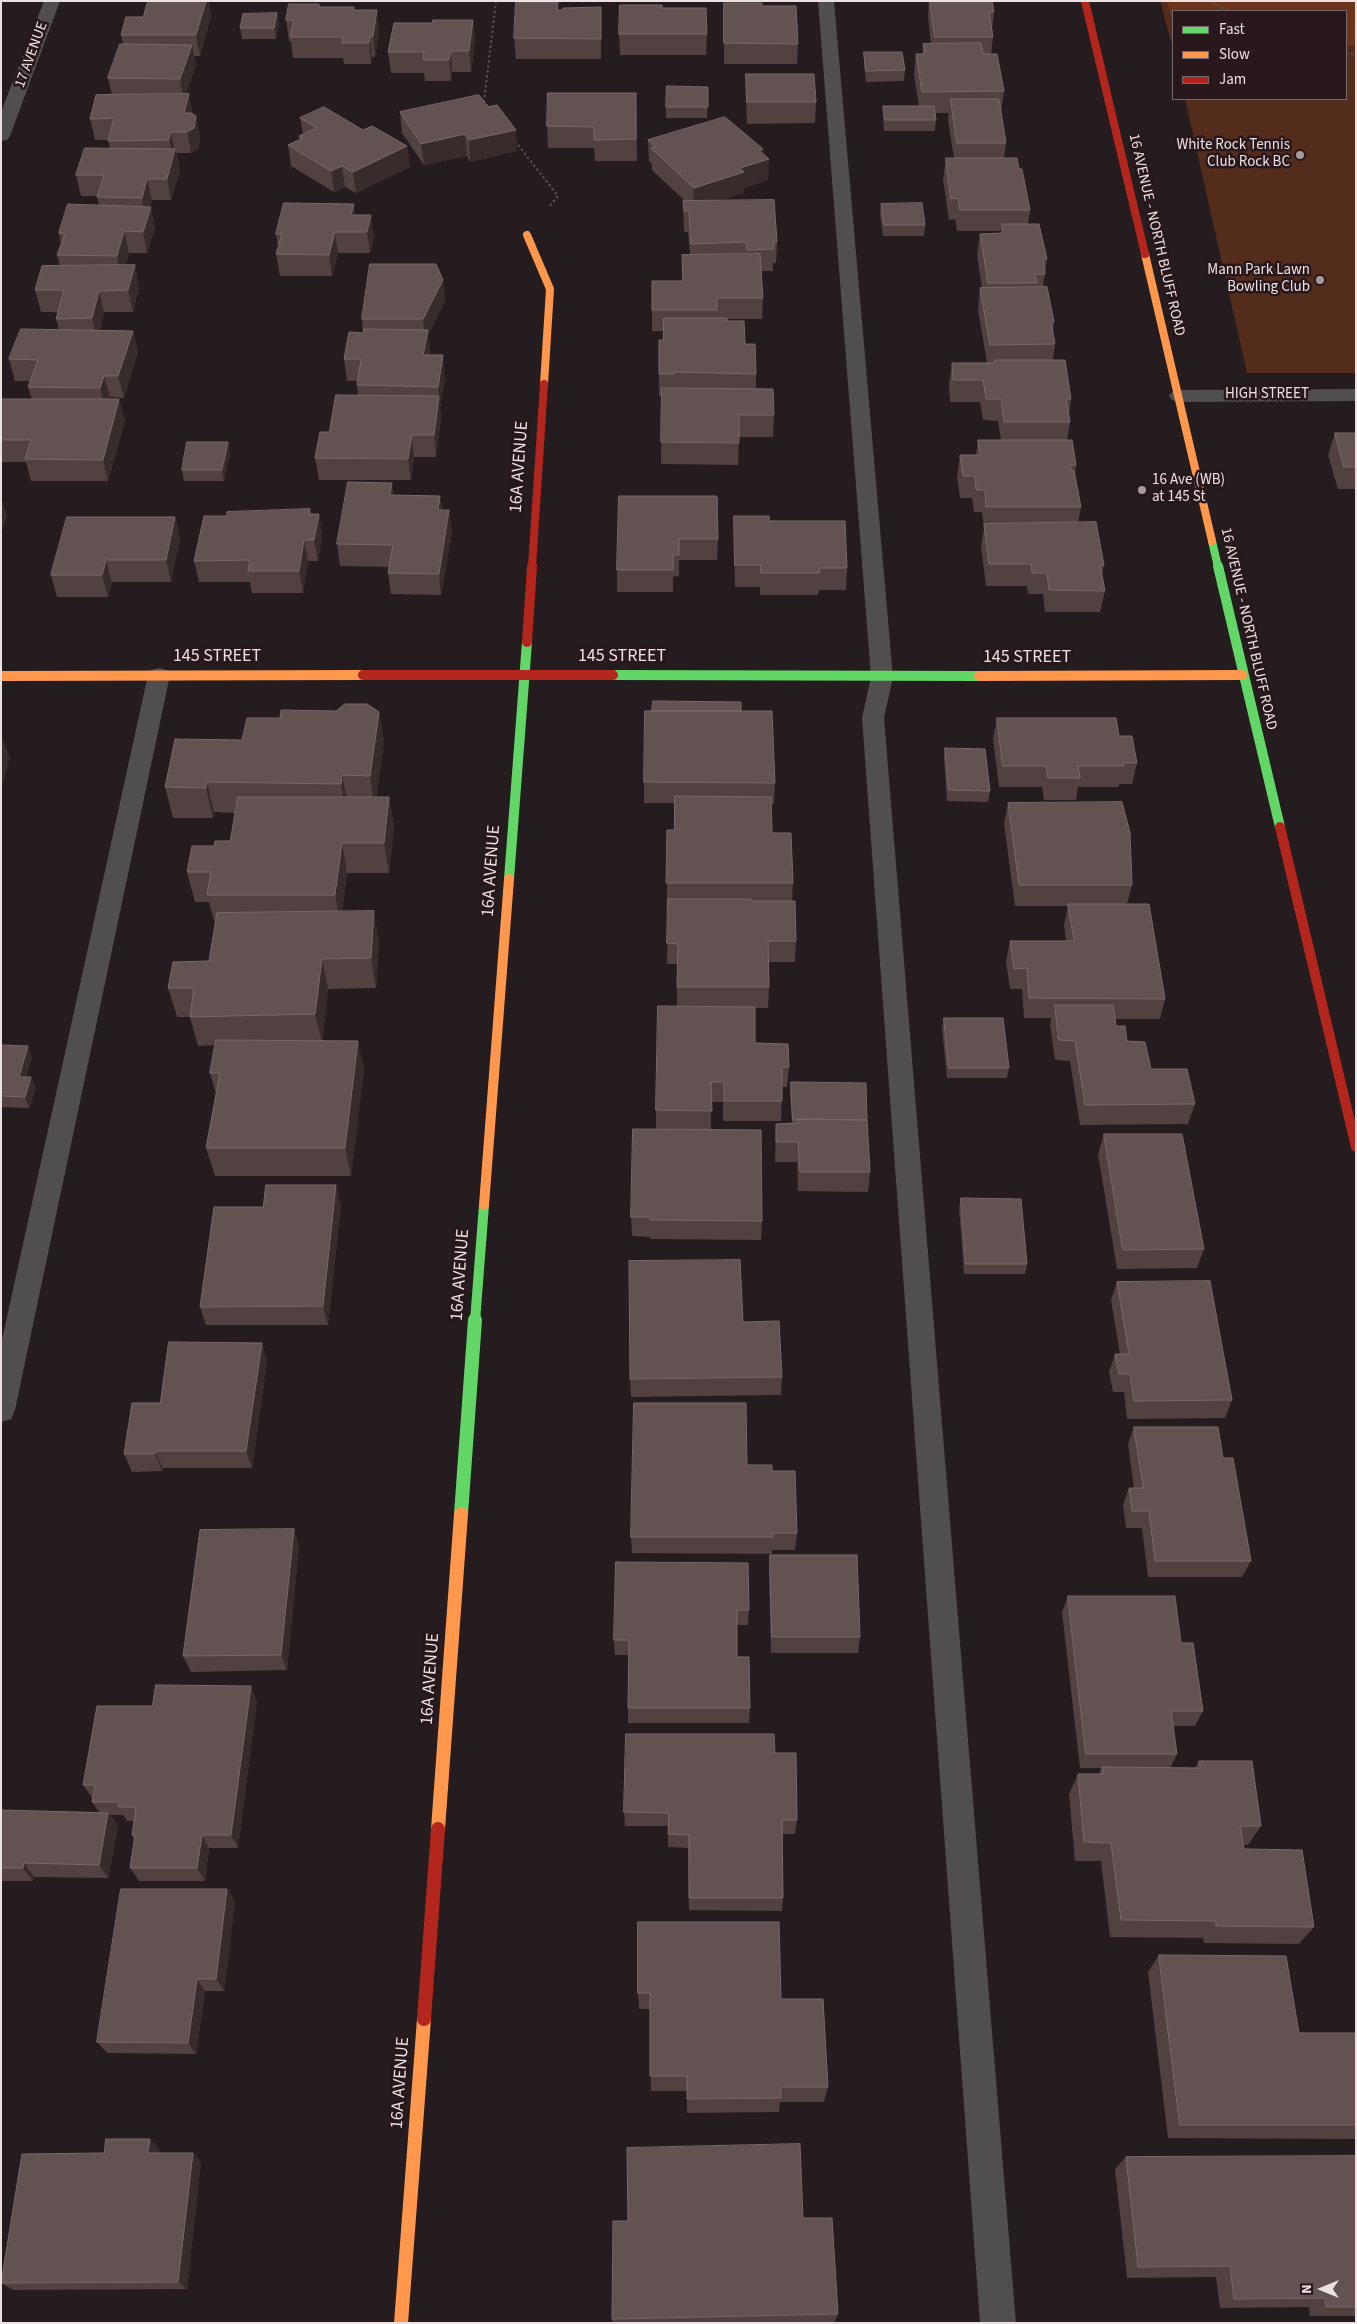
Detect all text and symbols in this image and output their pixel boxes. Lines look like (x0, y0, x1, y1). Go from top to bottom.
legend (1172, 10, 1347, 100)
text: Fast (1219, 19, 1245, 40)
street label: 17 AVENUE (12, 20, 52, 90)
text: Slow (1219, 44, 1250, 65)
text: Jam (1219, 69, 1246, 90)
street label: 16 AVENUE - NORTH BLUFF ROAD (1124, 132, 1188, 338)
place label: White Rock Tennis Club Rock BC (1176, 137, 1290, 172)
marker: White Rock Tennis Club Rock BC (1294, 149, 1306, 161)
place label: Mann Park Lawn Bowling Club (1207, 262, 1310, 297)
marker: Mann Park Lawn Bowling Club (1314, 274, 1326, 286)
street label: HIGH STREET (1225, 386, 1309, 404)
street label: 16A AVENUE (506, 420, 534, 514)
place label: 16 Ave (WB) at 145 St (1152, 472, 1225, 507)
marker: 16 Ave (WB) at 145 St (1136, 484, 1148, 496)
street label: 16 AVENUE - NORTH BLUFF ROAD (1216, 526, 1280, 732)
street label: 145 STREET (173, 646, 261, 668)
street label: 145 STREET (578, 646, 666, 668)
street label: 145 STREET (983, 647, 1071, 669)
street label: 16A AVENUE (478, 824, 506, 918)
street label: 16A AVENUE (447, 1228, 475, 1322)
street label: 16A AVENUE (417, 1632, 445, 1726)
street label: 16A AVENUE (387, 2036, 415, 2130)
north arrow (1297, 2264, 1347, 2314)
text: N (1297, 2284, 1317, 2294)

